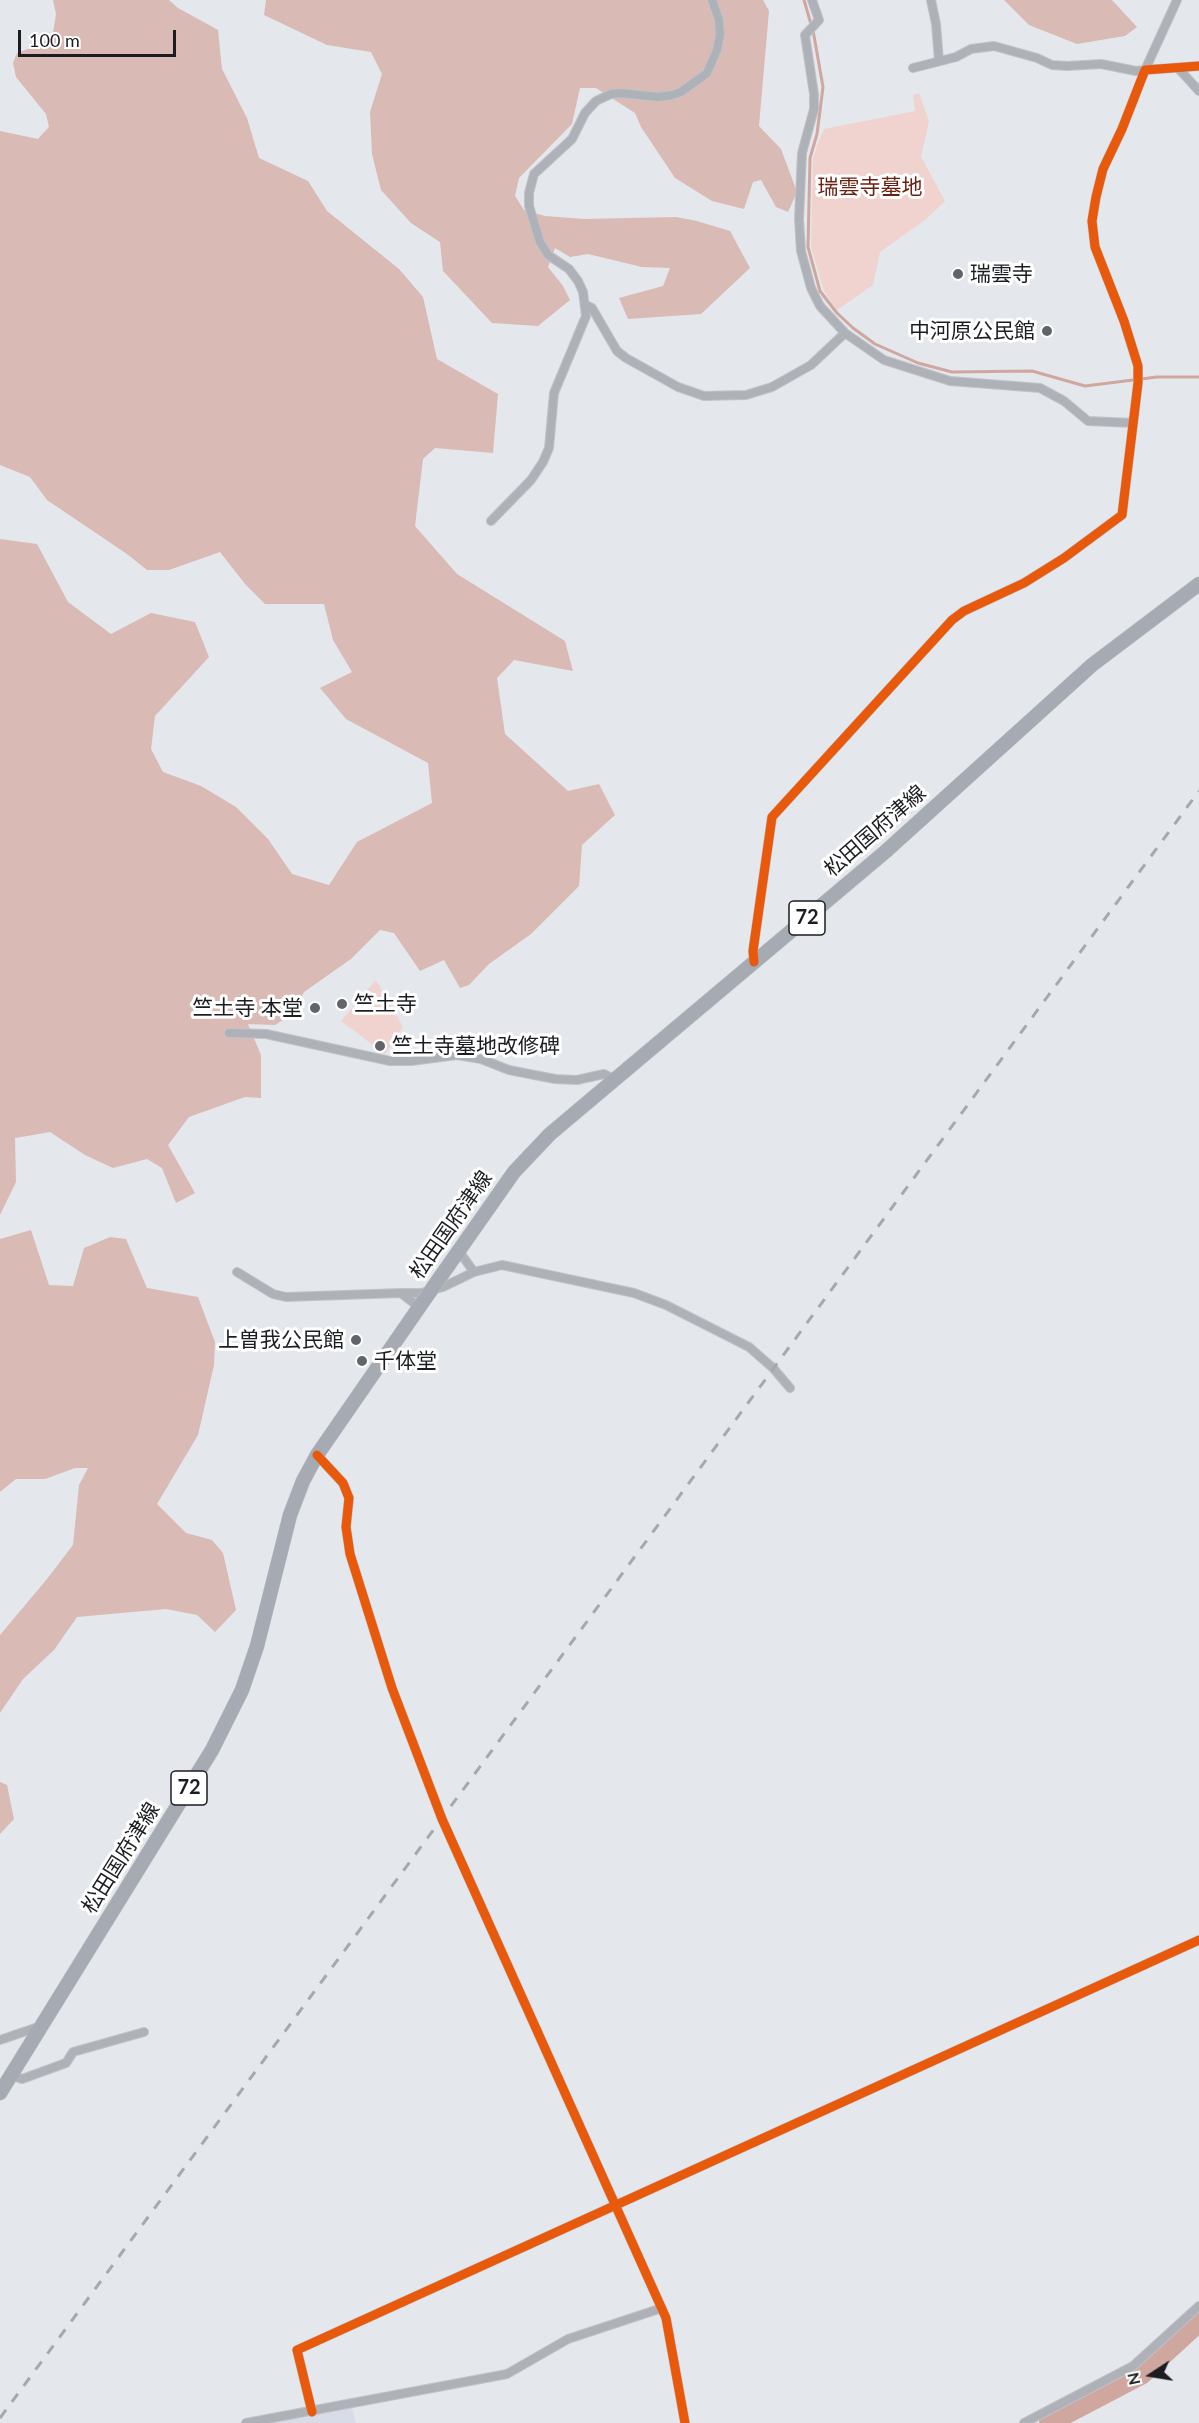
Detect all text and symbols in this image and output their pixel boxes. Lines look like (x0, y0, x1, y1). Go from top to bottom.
scale bar (21, 18, 178, 56)
text: 100 m (29, 29, 80, 51)
park label: 瑞雲寺墓地 (818, 174, 922, 200)
place label: 瑞雲寺 (970, 261, 1033, 287)
marker: 瑞雲寺 (951, 267, 965, 281)
place label: 中河原公民館 (909, 318, 1035, 344)
marker: 中河原公民館 (1040, 324, 1054, 338)
street label: 松田国府津線 (819, 780, 931, 882)
road number: 72 (789, 901, 825, 935)
place label: 竺土寺 (354, 991, 417, 1017)
place label: 竺土寺 本堂 (193, 995, 303, 1021)
marker: 竺土寺 (335, 997, 349, 1011)
marker: 竺土寺 本堂 (308, 1001, 322, 1015)
place label: 竺土寺墓地改修碑 (392, 1033, 560, 1059)
marker: 竺土寺墓地改修碑 (373, 1039, 387, 1053)
street label: 松田国府津線 (405, 1166, 497, 1284)
place label: 上曽我公民館 (218, 1327, 344, 1353)
marker: 上曽我公民館 (349, 1333, 363, 1347)
place label: 千体堂 (374, 1348, 437, 1374)
marker: 千体堂 (355, 1354, 369, 1368)
road number: 72 (171, 1771, 207, 1805)
street label: 松田国府津線 (77, 1798, 165, 1918)
north arrow (1121, 2345, 1181, 2405)
text: N (1122, 2371, 1143, 2387)

